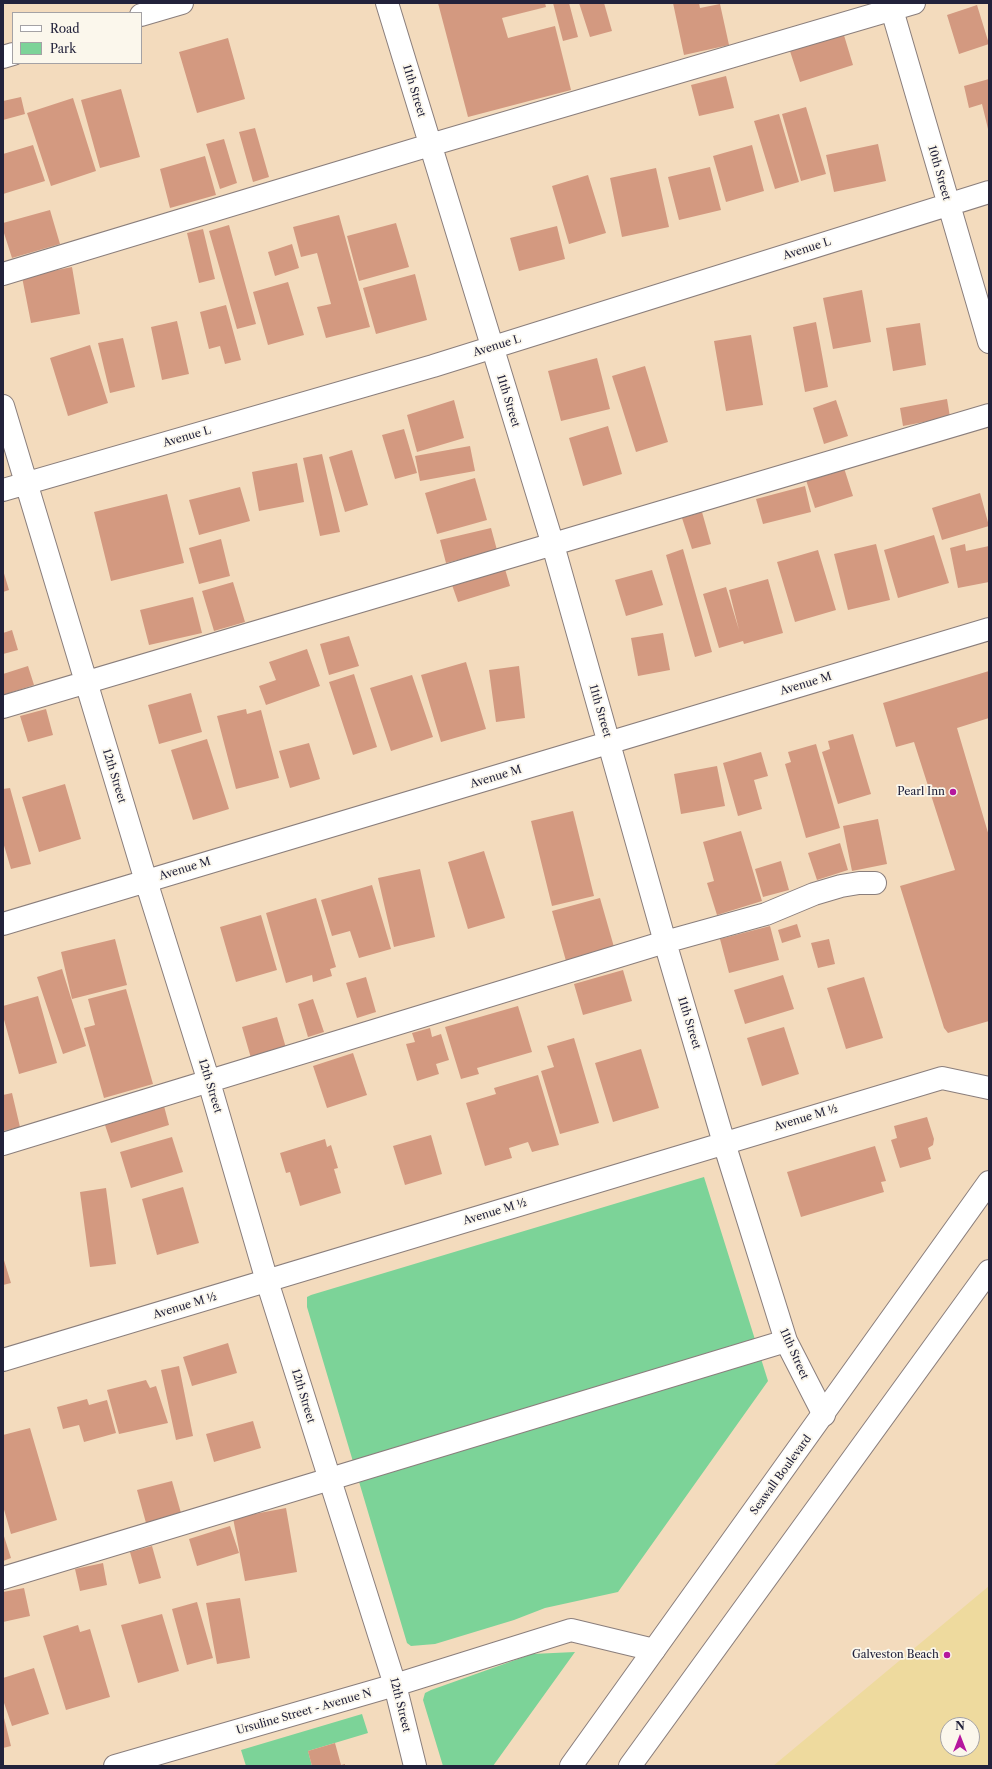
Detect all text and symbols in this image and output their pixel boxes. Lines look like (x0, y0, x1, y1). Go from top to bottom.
legend (12, 12, 142, 64)
text: Road (50, 21, 80, 36)
text: Park (50, 41, 76, 56)
street label: 11th Street (400, 63, 428, 119)
street label: 10th Street (925, 144, 953, 202)
street label: Avenue L (782, 235, 832, 263)
street label: Avenue L (472, 332, 522, 360)
street label: 11th Street (494, 373, 522, 429)
street label: Avenue L (162, 424, 212, 450)
street label: Avenue M (779, 670, 833, 698)
street label: 11th Street (586, 683, 614, 739)
street label: 12th Street (100, 747, 128, 805)
street label: Avenue M (469, 763, 523, 791)
place label: Pearl Inn (897, 785, 945, 799)
marker: Pearl Inn (948, 787, 958, 797)
street label: Avenue M (158, 855, 212, 883)
street label: 11th Street (675, 995, 703, 1051)
street label: 12th Street (196, 1057, 224, 1115)
street label: Avenue M ½ (773, 1102, 839, 1134)
street label: Avenue M ½ (462, 1196, 528, 1228)
street label: Avenue M ½ (152, 1290, 218, 1322)
street label: 11th Street (777, 1327, 811, 1381)
street label: 12th Street (289, 1367, 317, 1425)
street label: Seawall Boulevard (748, 1433, 814, 1517)
place label: Galveston Beach (852, 1648, 939, 1662)
marker: Galveston Beach (942, 1650, 952, 1660)
street label: 12th Street (387, 1676, 413, 1734)
street label: Ursuline Street - Avenue N (235, 1686, 373, 1738)
north arrow (940, 1717, 980, 1757)
text: N (955, 1719, 965, 1733)

